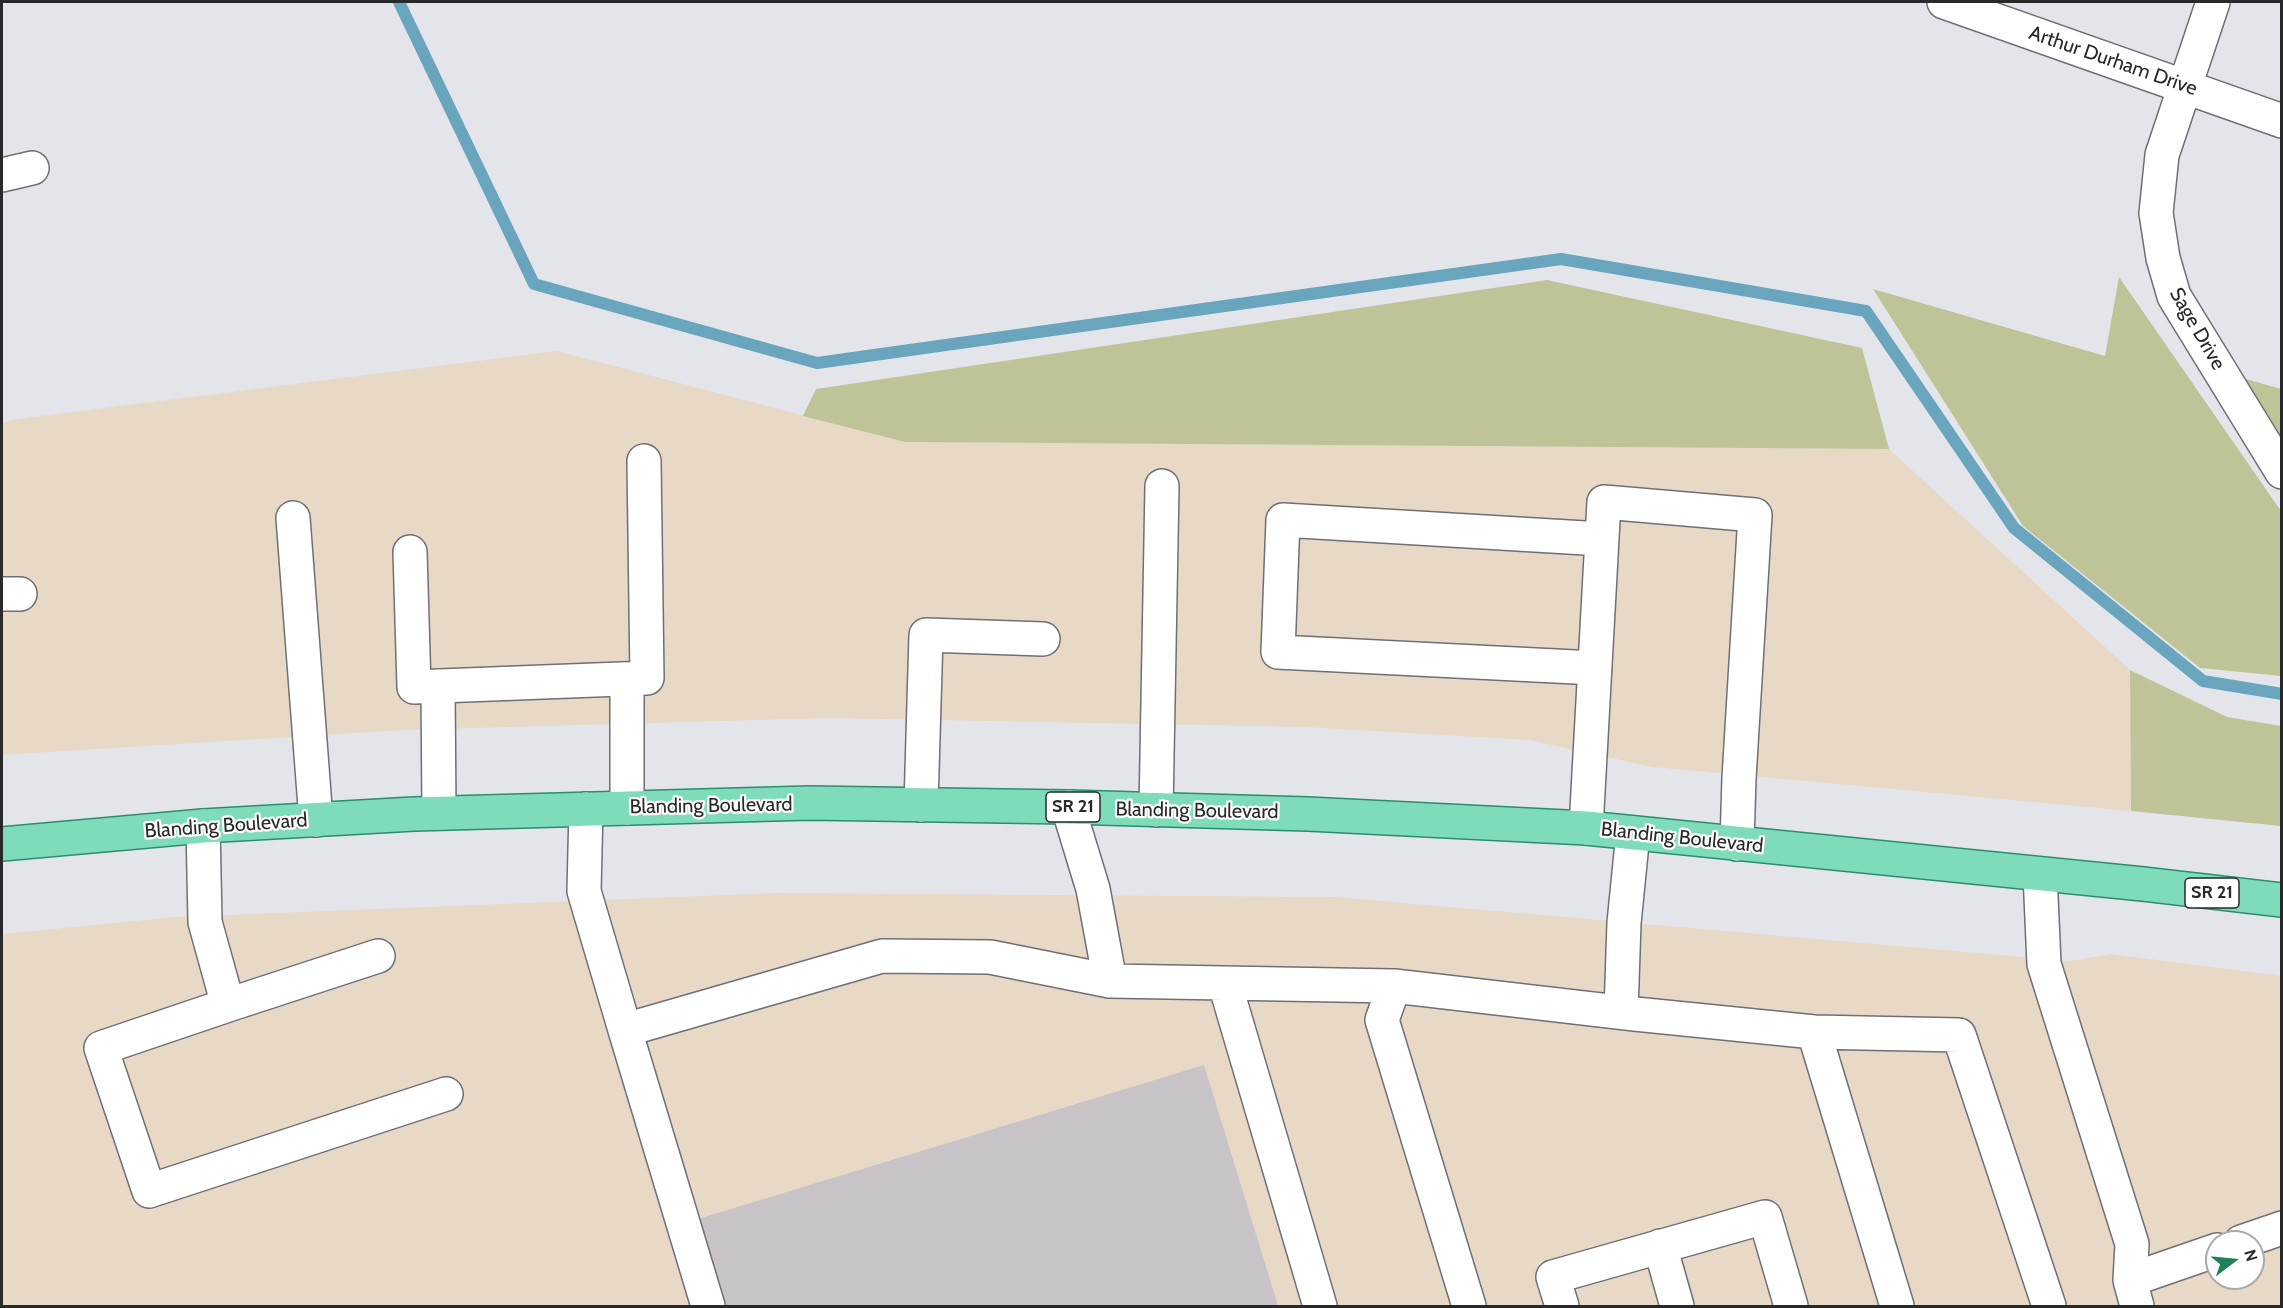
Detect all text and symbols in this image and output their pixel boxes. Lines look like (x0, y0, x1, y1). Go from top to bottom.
street label: Arthur Durham Drive (2026, 21, 2200, 101)
street label: Sage Drive (2164, 284, 2230, 374)
road number: SR 21 (1046, 792, 1100, 822)
street label: Blanding Boulevard (629, 793, 793, 819)
street label: Blanding Boulevard (1115, 798, 1279, 824)
street label: Blanding Boulevard (144, 808, 308, 844)
street label: Blanding Boulevard (1600, 818, 1764, 858)
road number: SR 21 (2185, 878, 2239, 908)
north arrow (2205, 1230, 2265, 1290)
text: N (2240, 1247, 2262, 1264)

